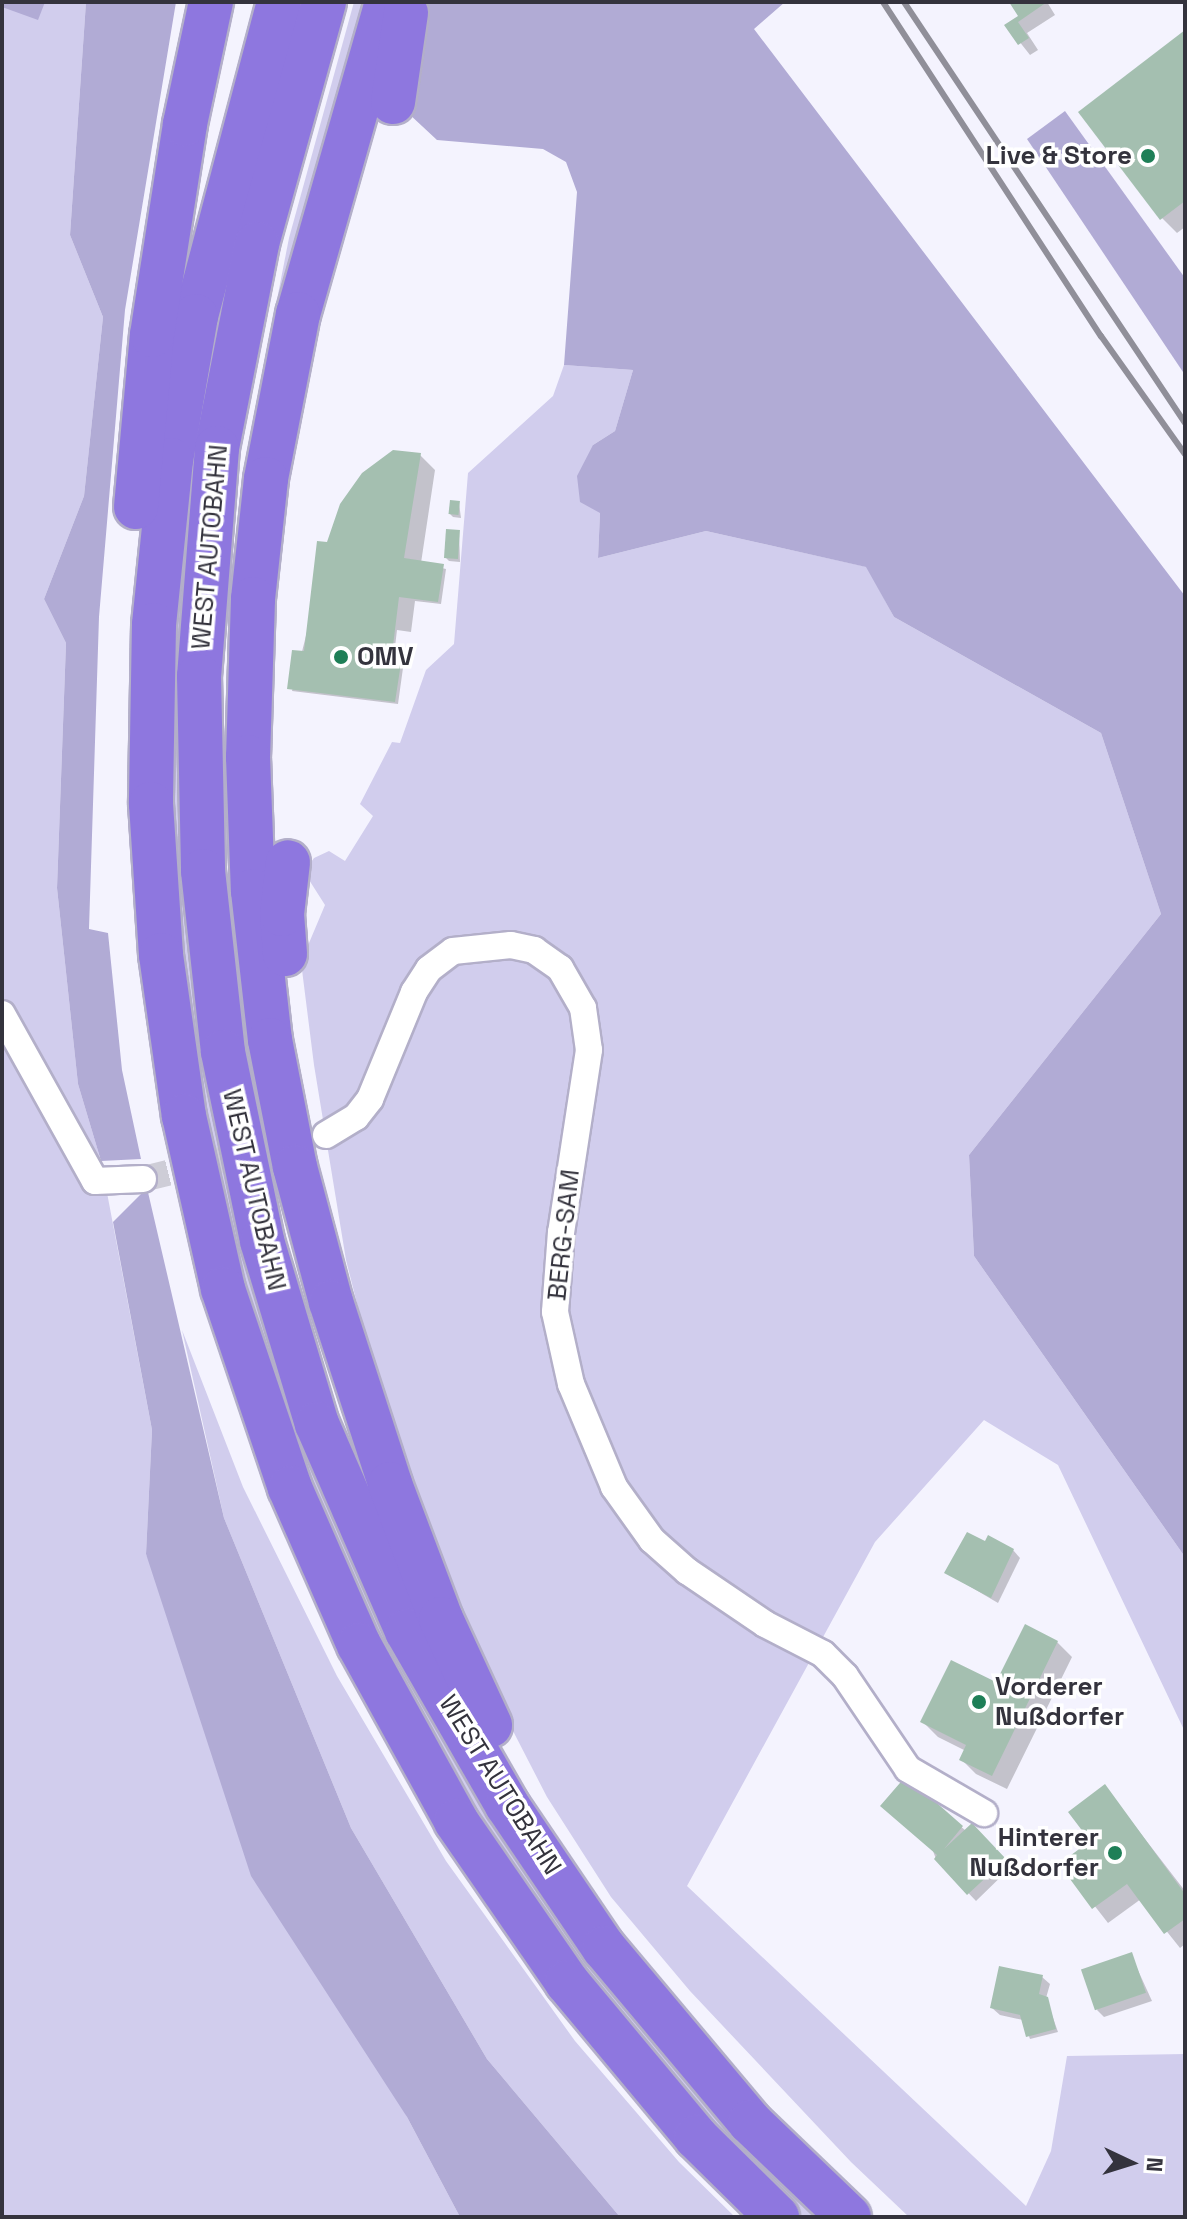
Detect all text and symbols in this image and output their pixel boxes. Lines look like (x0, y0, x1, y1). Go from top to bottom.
place label: Live & Store (986, 140, 1132, 172)
marker: Live & Store (1139, 147, 1157, 165)
street label: WEST AUTOBAHN (185, 443, 235, 651)
place label: OMV (357, 641, 414, 673)
marker: OMV (332, 648, 350, 666)
street label: WEST AUTOBAHN (216, 1086, 292, 1294)
street label: BERG-SAM (542, 1168, 586, 1302)
place label: Vorderer Nußdorfer (995, 1671, 1124, 1732)
street label: WEST AUTOBAHN (432, 1689, 568, 1881)
marker: Vorderer Nußdorfer (970, 1693, 988, 1711)
place label: Hinterer Nußdorfer (970, 1822, 1099, 1884)
marker: Hinterer Nußdorfer (1106, 1844, 1124, 1862)
north arrow (1091, 2123, 1171, 2203)
text: N (1140, 2156, 1169, 2173)

